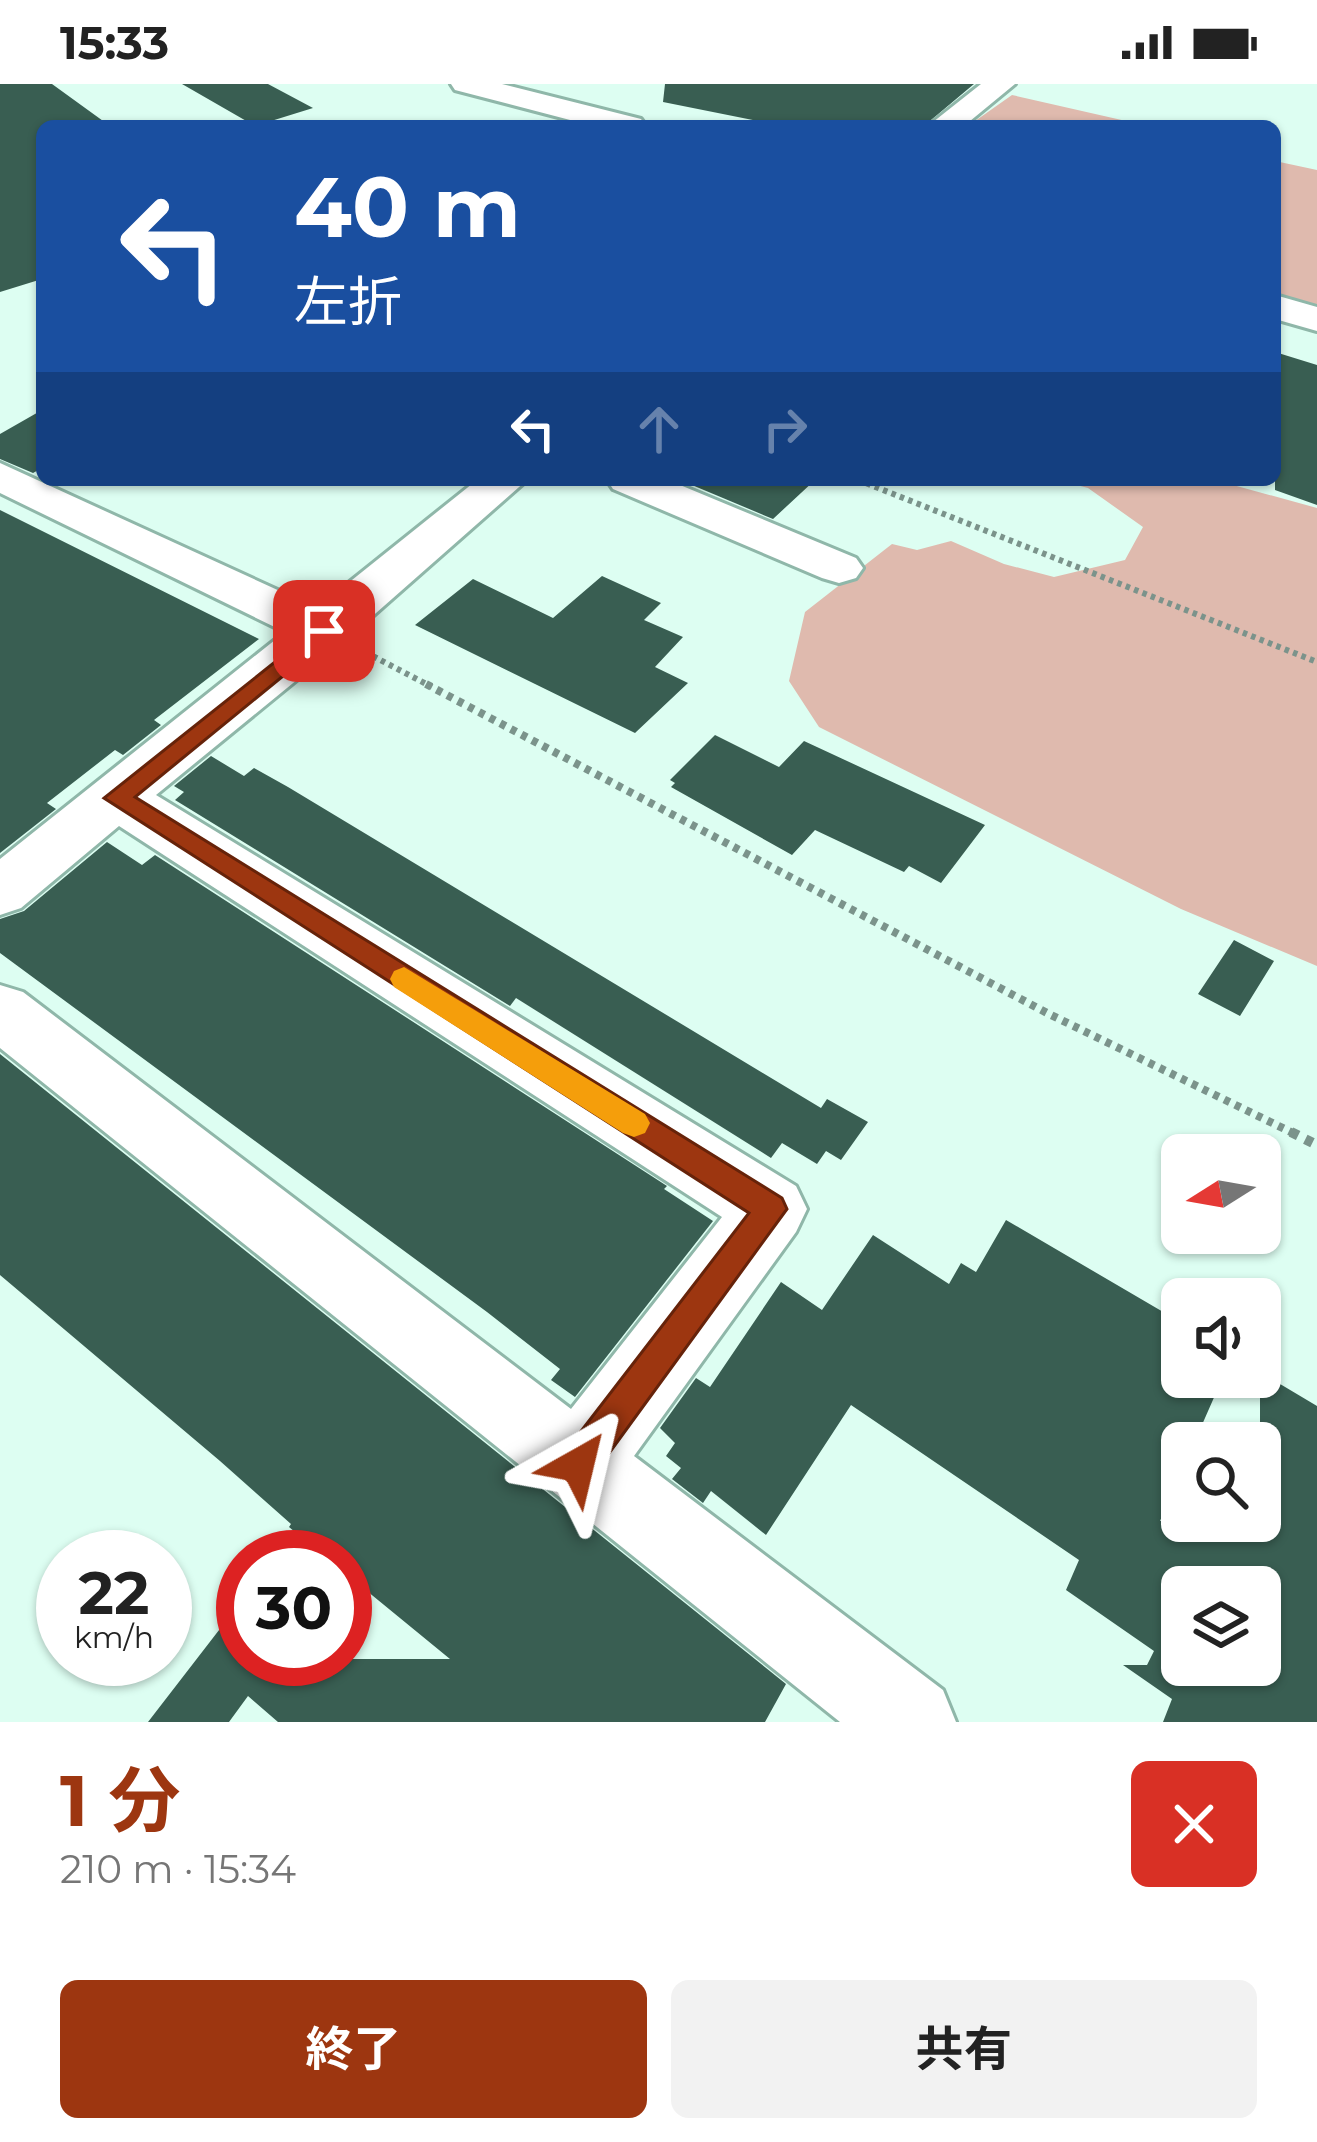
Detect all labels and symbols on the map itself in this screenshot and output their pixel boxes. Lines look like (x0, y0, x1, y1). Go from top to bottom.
pin (273, 580, 375, 682)
north arrow (1161, 1134, 1281, 1254)
position arrow (515, 1402, 641, 1528)
speed limit sign: 30 (216, 1530, 372, 1686)

